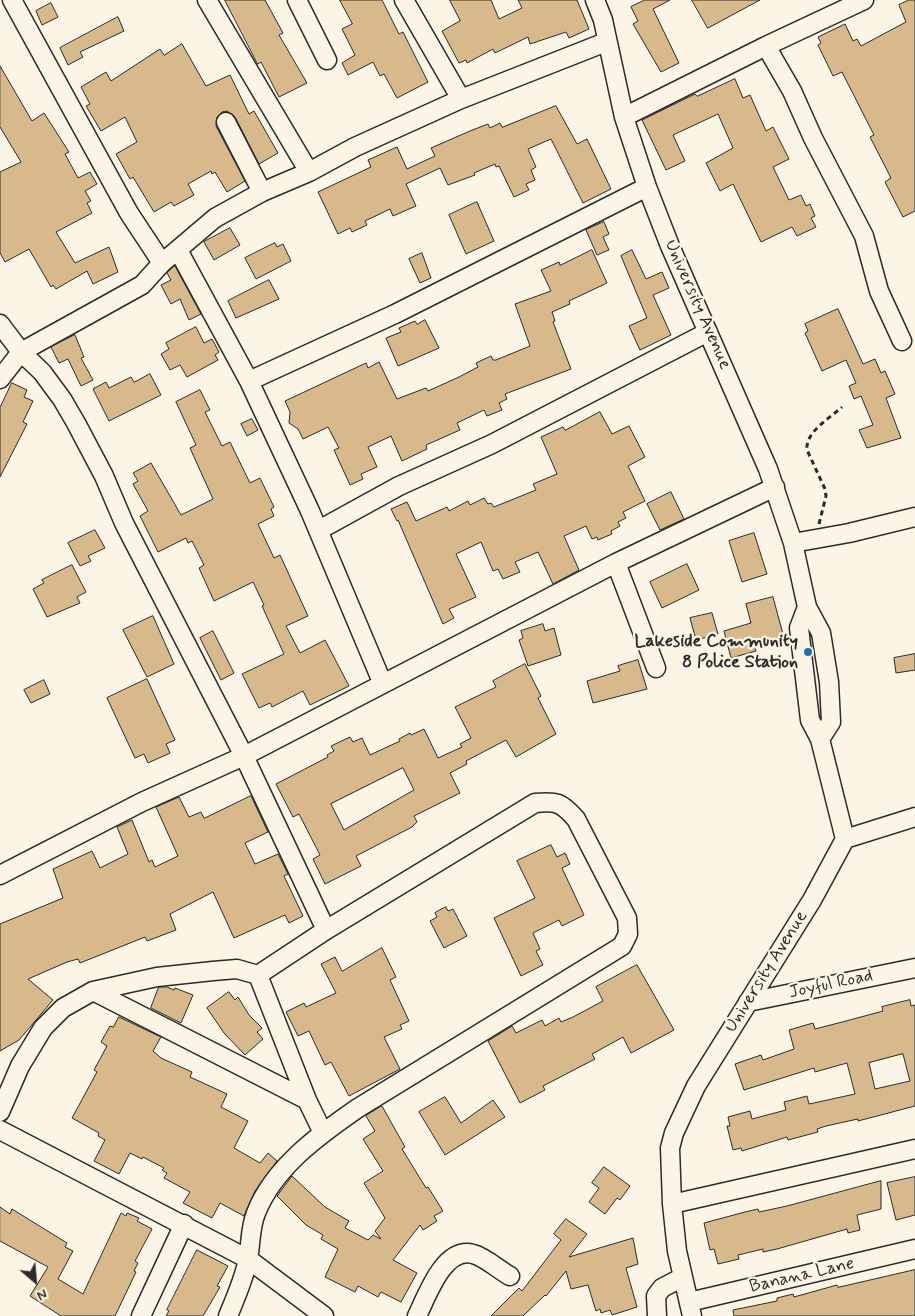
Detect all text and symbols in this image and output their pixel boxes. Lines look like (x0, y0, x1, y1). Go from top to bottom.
street label: University Avenue (659, 237, 735, 373)
place label: Lakeside Community 8 Police Station (635, 631, 798, 674)
marker: Lakeside Community 8 Police Station (802, 646, 814, 658)
street label: University Avenue (721, 907, 813, 1037)
street label: Joyful Road (787, 966, 875, 1004)
street label: Banana Lane (748, 1253, 856, 1299)
north arrow (10, 1256, 60, 1306)
text: N (34, 1284, 50, 1304)

